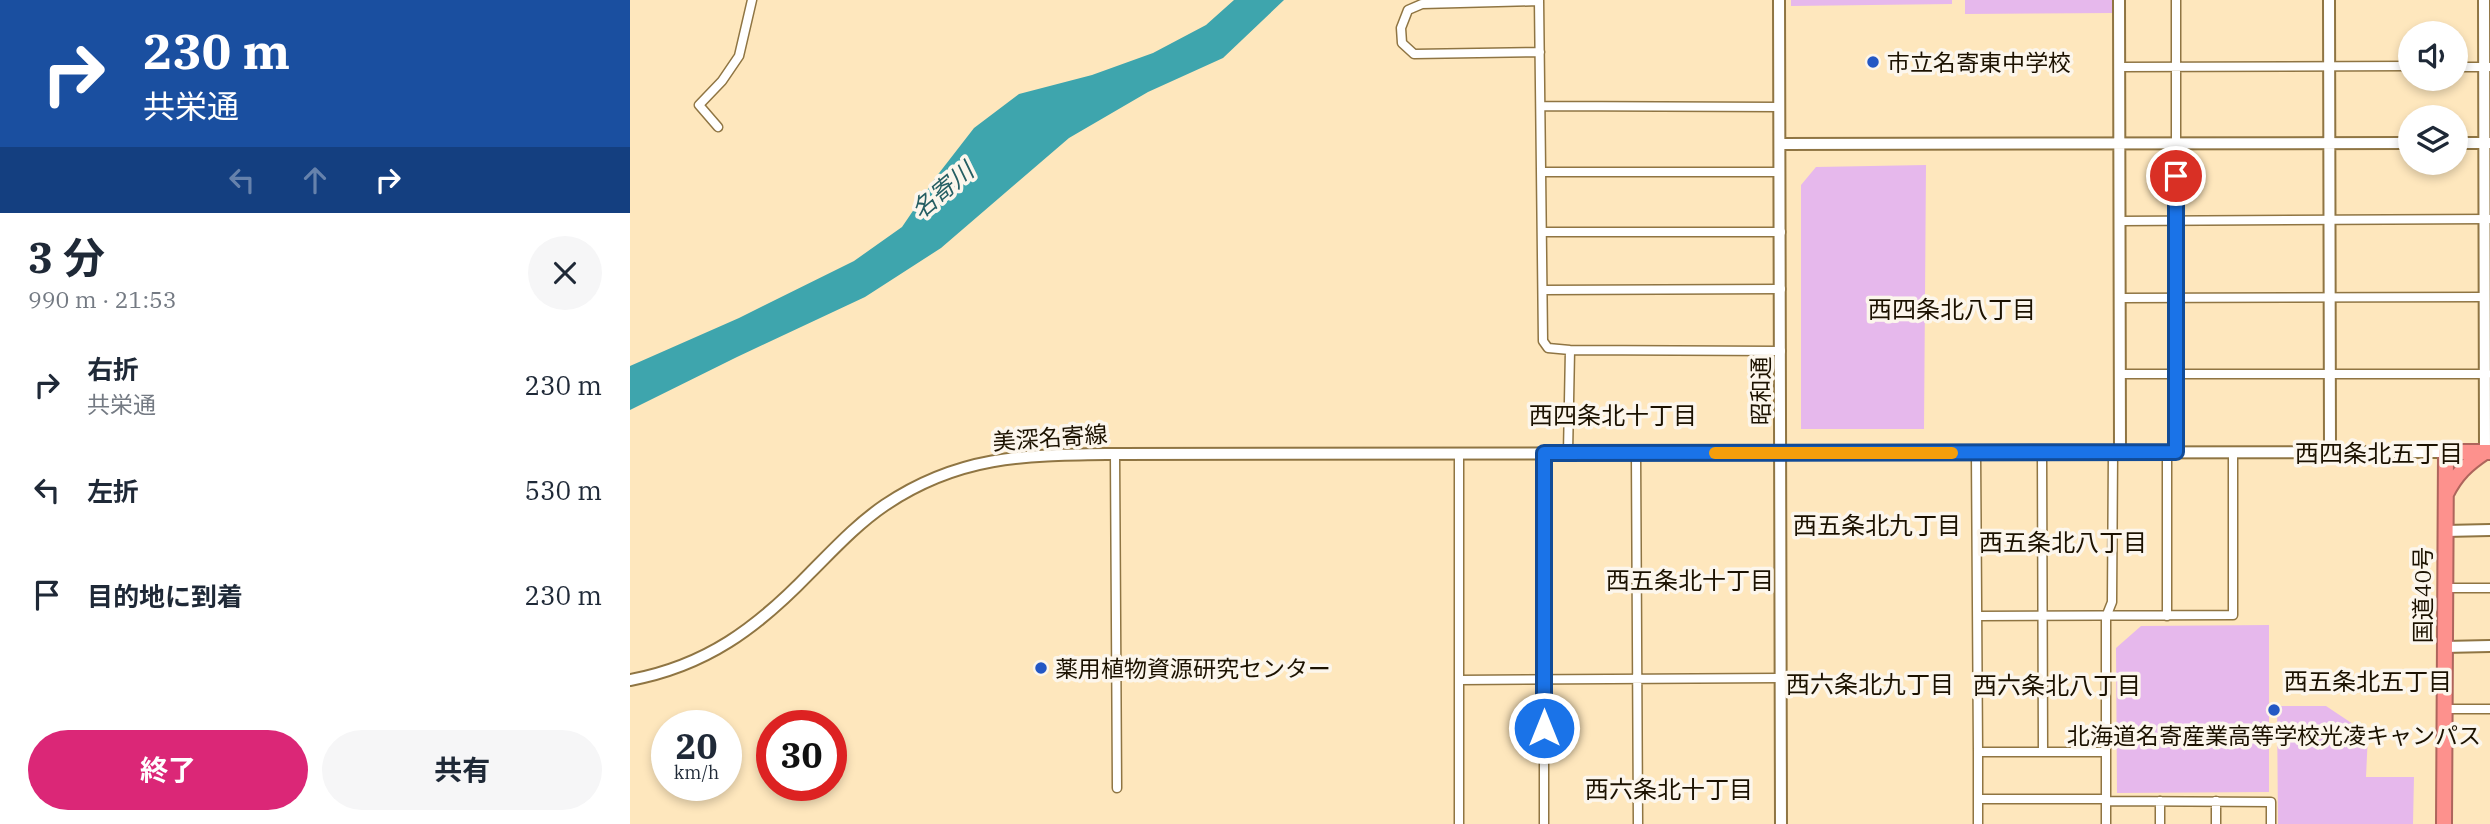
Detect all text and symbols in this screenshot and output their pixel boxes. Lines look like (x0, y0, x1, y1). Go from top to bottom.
text: 230 m (143, 19, 290, 82)
map controls (2398, 21, 2468, 175)
button: sound (2398, 21, 2468, 91)
icon: right (28, 28, 119, 119)
place label: 市立名寄東中学校 (1887, 47, 2071, 77)
marker: 市立名寄東中学校 (1865, 54, 1881, 70)
text: 共栄通 (143, 85, 239, 127)
button: layers (2398, 105, 2468, 175)
pin (2146, 146, 2206, 206)
water label: 名寄川 (904, 153, 982, 225)
icon: arrive (2157, 157, 2195, 195)
icon: left (223, 161, 261, 199)
icon: ahead (296, 161, 334, 199)
icon: right (369, 161, 407, 199)
text: 3 分 (28, 230, 105, 285)
button: close (528, 236, 602, 310)
text: 990 m · 21:53 (28, 284, 177, 314)
district label: 西四条北八丁目 (1868, 293, 2036, 325)
text: 右折 (87, 352, 139, 386)
street label: 昭和通 (1745, 357, 1775, 426)
icon: right (28, 366, 66, 404)
text: 230 m (524, 368, 602, 402)
text: 共栄通 (87, 389, 156, 419)
district label: 西四条北十丁目 (1529, 399, 1697, 431)
street label: 美深名寄線 (992, 418, 1108, 456)
district label: 西四条北五丁目 (2295, 437, 2463, 469)
icon: left (28, 471, 66, 509)
text: 530 m (524, 473, 602, 507)
text: 左折 (87, 474, 139, 508)
district label: 西五条北九丁目 (1793, 509, 1961, 541)
district label: 西五条北八丁目 (1979, 526, 2147, 558)
street label: 国道40号 (2407, 547, 2437, 643)
district label: 西五条北十丁目 (1606, 564, 1774, 596)
icon: arrive (28, 576, 66, 614)
text: 230 m (524, 578, 602, 612)
text: 目的地に到着 (87, 579, 243, 613)
place label: 薬用植物資源研究センター (1055, 653, 1331, 683)
marker: 薬用植物資源研究センター (1033, 660, 1049, 676)
district label: 西五条北五丁目 (2284, 665, 2452, 697)
district label: 西六条北九丁目 (1786, 668, 1954, 700)
district label: 西六条北八丁目 (1973, 669, 2141, 701)
position arrow (1507, 691, 1581, 765)
marker: 北海道名寄産業高等学校光凌キャンパス (2266, 702, 2282, 718)
speed limit sign: 30 (756, 710, 847, 801)
place label: 北海道名寄産業高等学校光凌キャンパス (2067, 720, 2481, 750)
text: 20 (675, 723, 718, 769)
button: 終了 (28, 730, 308, 810)
button: 共有 (322, 730, 602, 810)
text: km/h (674, 761, 719, 784)
district label: 西六条北十丁目 (1585, 773, 1753, 805)

